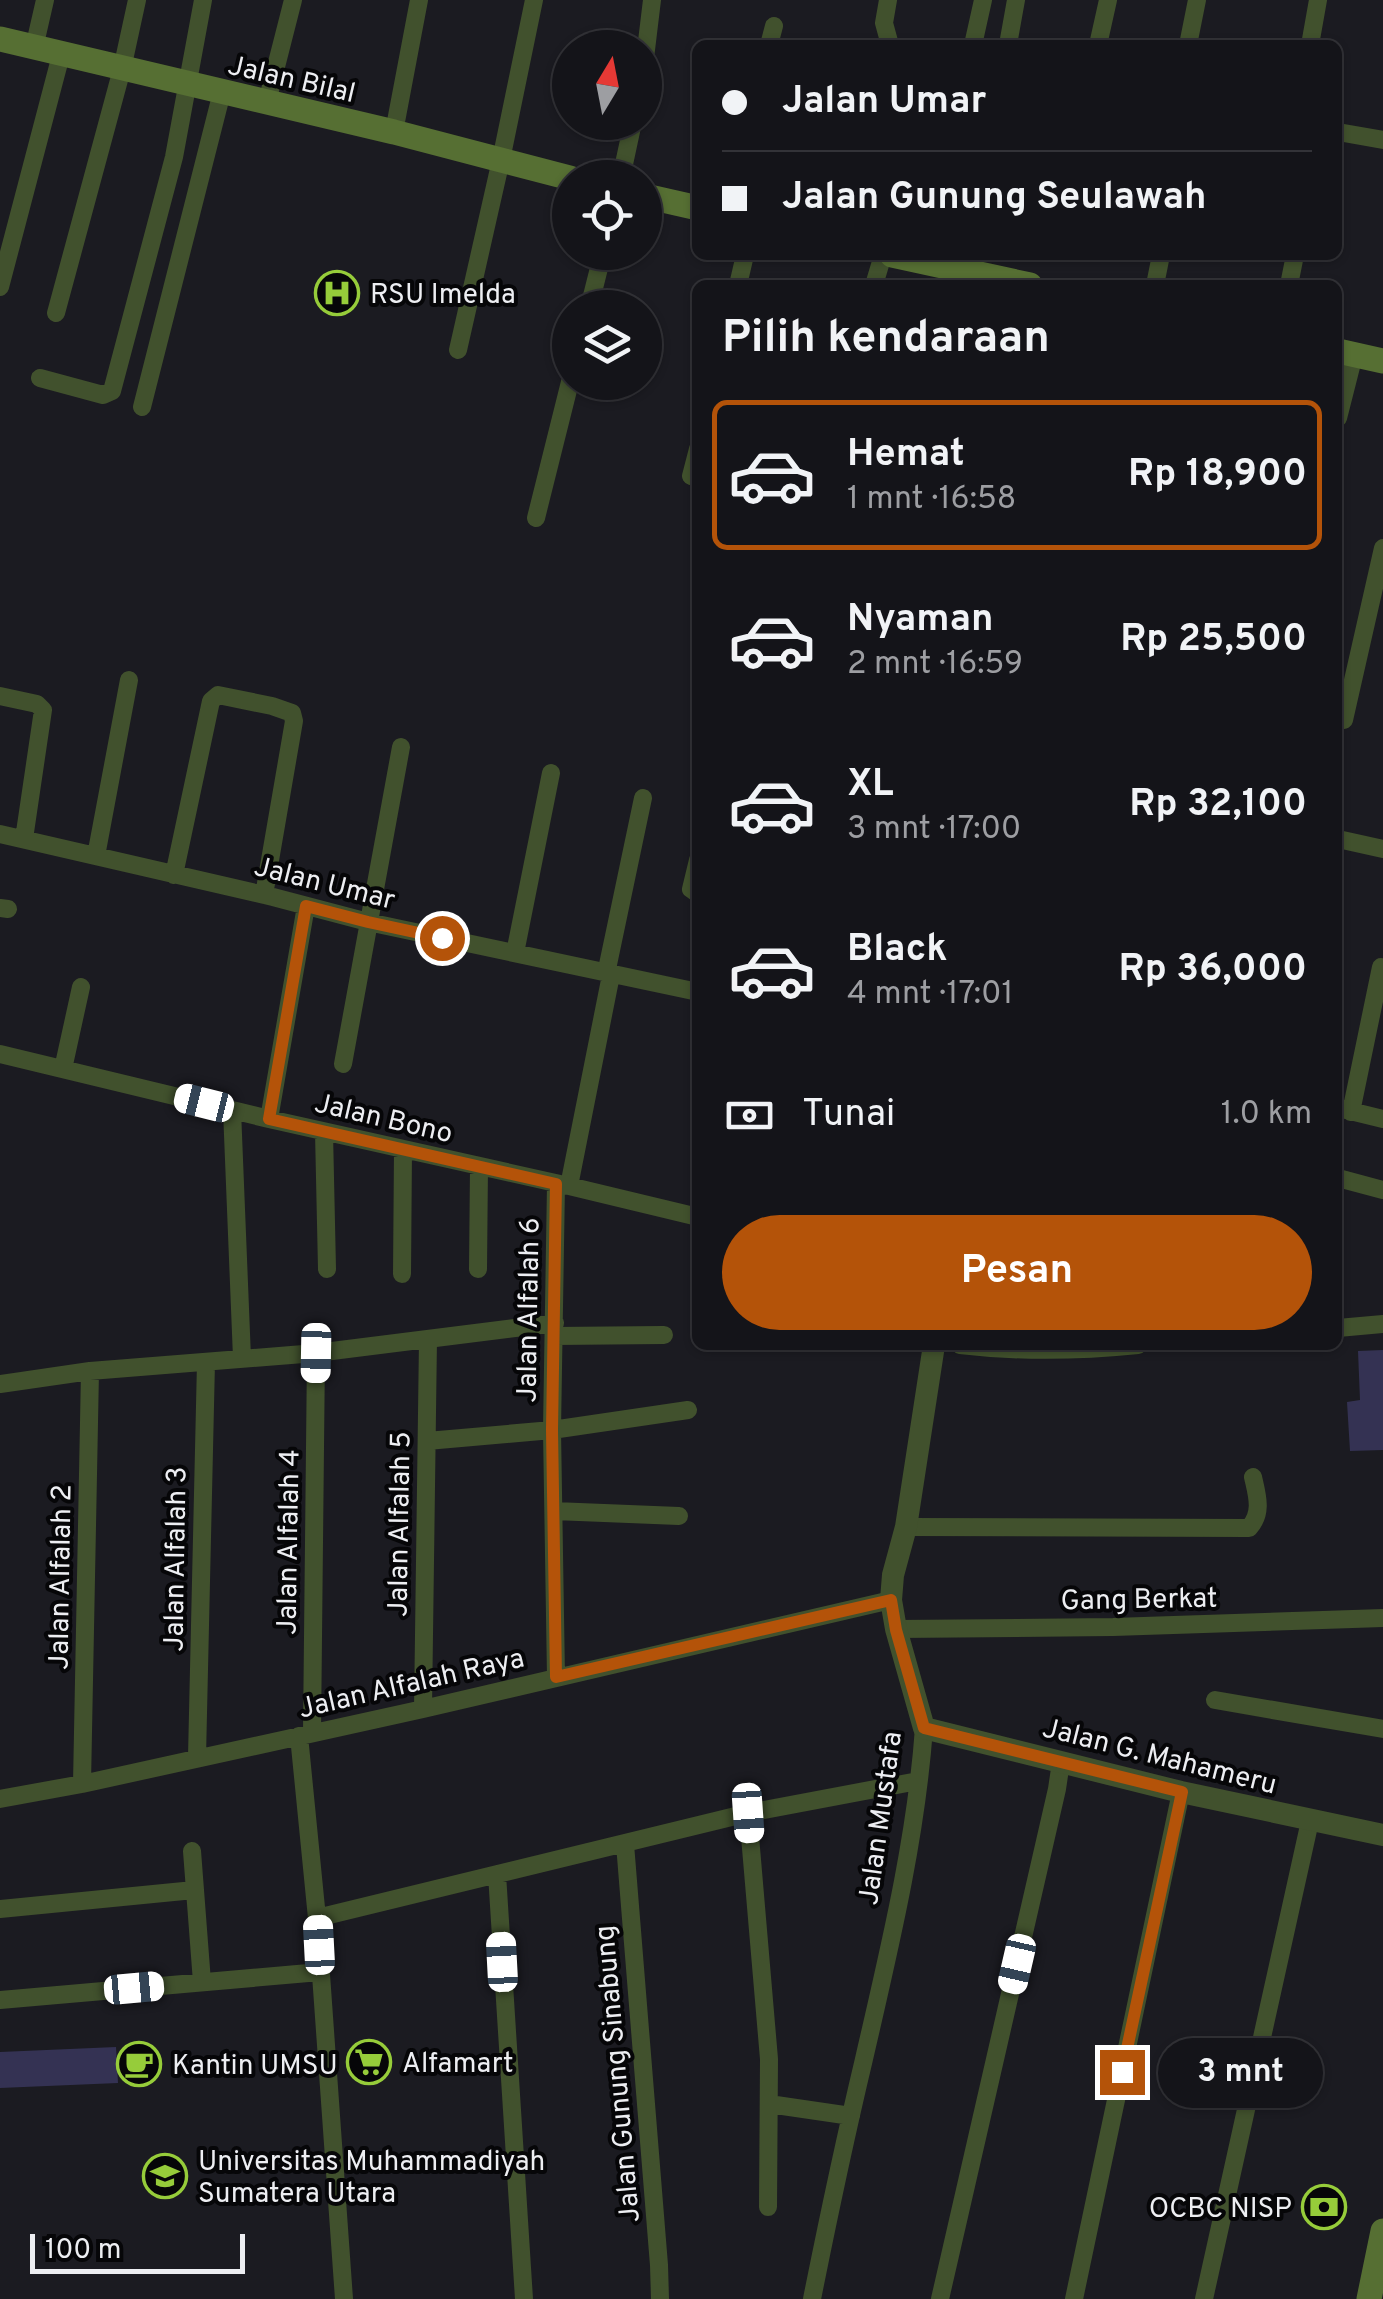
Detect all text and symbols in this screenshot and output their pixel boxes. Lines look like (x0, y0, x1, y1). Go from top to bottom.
north arrow (552, 30, 662, 140)
map controls (552, 30, 662, 400)
street label: Jalan Bilal (224, 49, 359, 113)
text: Jalan Umar (782, 78, 986, 127)
button: locate (552, 160, 662, 270)
text: Jalan Gunung Seulawah (782, 174, 1206, 223)
hospital icon: RSU Imelda (314, 270, 360, 316)
place label: RSU Imelda (370, 278, 516, 314)
button: layers (552, 290, 662, 400)
text: Pilih kendaraan (722, 311, 1050, 368)
icon: car (727, 430, 817, 520)
text: Hemat (847, 431, 965, 480)
text: Rp 18,900 (1128, 451, 1307, 500)
text: 1 mnt · 16:58 (847, 480, 1016, 520)
icon: car (727, 595, 817, 685)
text: Nyaman (847, 596, 994, 645)
text: Rp 25,500 (1120, 616, 1307, 665)
text: 2 mnt · 16:59 (847, 645, 1023, 685)
icon: car (727, 760, 817, 850)
text: XL (847, 761, 894, 810)
text: Rp 32,100 (1129, 781, 1307, 830)
text: 3 mnt · 17:00 (847, 810, 1021, 850)
street label: Jalan Umar (250, 850, 399, 920)
route start (420, 916, 465, 961)
icon: car (727, 925, 817, 1015)
text: Black (847, 926, 947, 975)
text: Rp 36,000 (1119, 946, 1307, 995)
text: 4 mnt · 17:01 (847, 975, 1014, 1015)
car (171, 1081, 237, 1125)
street label: Jalan Bono (311, 1087, 456, 1153)
icon: cash (722, 1088, 777, 1143)
text: Tunai (802, 1091, 896, 1140)
text: 1.0 km (1221, 1095, 1312, 1135)
button: Pesan (722, 1215, 1312, 1330)
street label: Jalan Alfalah 6 (510, 1217, 550, 1403)
car (300, 1323, 332, 1383)
street label: Jalan Alfalah 5 (381, 1431, 421, 1617)
street label: Jalan Alfalah 4 (270, 1449, 310, 1635)
street label: Jalan Alfalah 3 (157, 1466, 197, 1652)
street label: Jalan Alfalah 2 (42, 1484, 82, 1670)
street label: Gang Berkat (1060, 1582, 1218, 1620)
street label: Jalan Alfalah Raya (295, 1641, 528, 1728)
street label: Jalan G. Mahameru (1038, 1711, 1280, 1804)
street label: Jalan Mustafa (852, 1729, 912, 1908)
car (731, 1782, 765, 1844)
car (302, 1914, 336, 1976)
street label: Jalan Gunung Sinabung (588, 1924, 650, 2224)
car (485, 1931, 519, 1993)
car (996, 1931, 1038, 1997)
car (103, 1970, 165, 2006)
callout: 3 mnt (1157, 2037, 1322, 2107)
supermarket icon: Alfamart (346, 2039, 392, 2085)
cafe icon: Kantin UMSU (116, 2041, 162, 2087)
place label: Alfamart (402, 2047, 514, 2083)
place label: Kantin UMSU (172, 2049, 338, 2085)
route end (1100, 2050, 1145, 2095)
text: 3 mnt (1197, 2053, 1284, 2093)
place label: Universitas Muhammadiyah Sumatera Utara (198, 2145, 545, 2213)
school or university icon: Universitas Muhammadiyah Sumatera Utara (142, 2153, 188, 2199)
bank icon: OCBC NISP (1301, 2184, 1347, 2230)
place label: OCBC NISP (1149, 2192, 1292, 2228)
scale bar (30, 2229, 245, 2274)
text: 100 m (45, 2233, 121, 2269)

